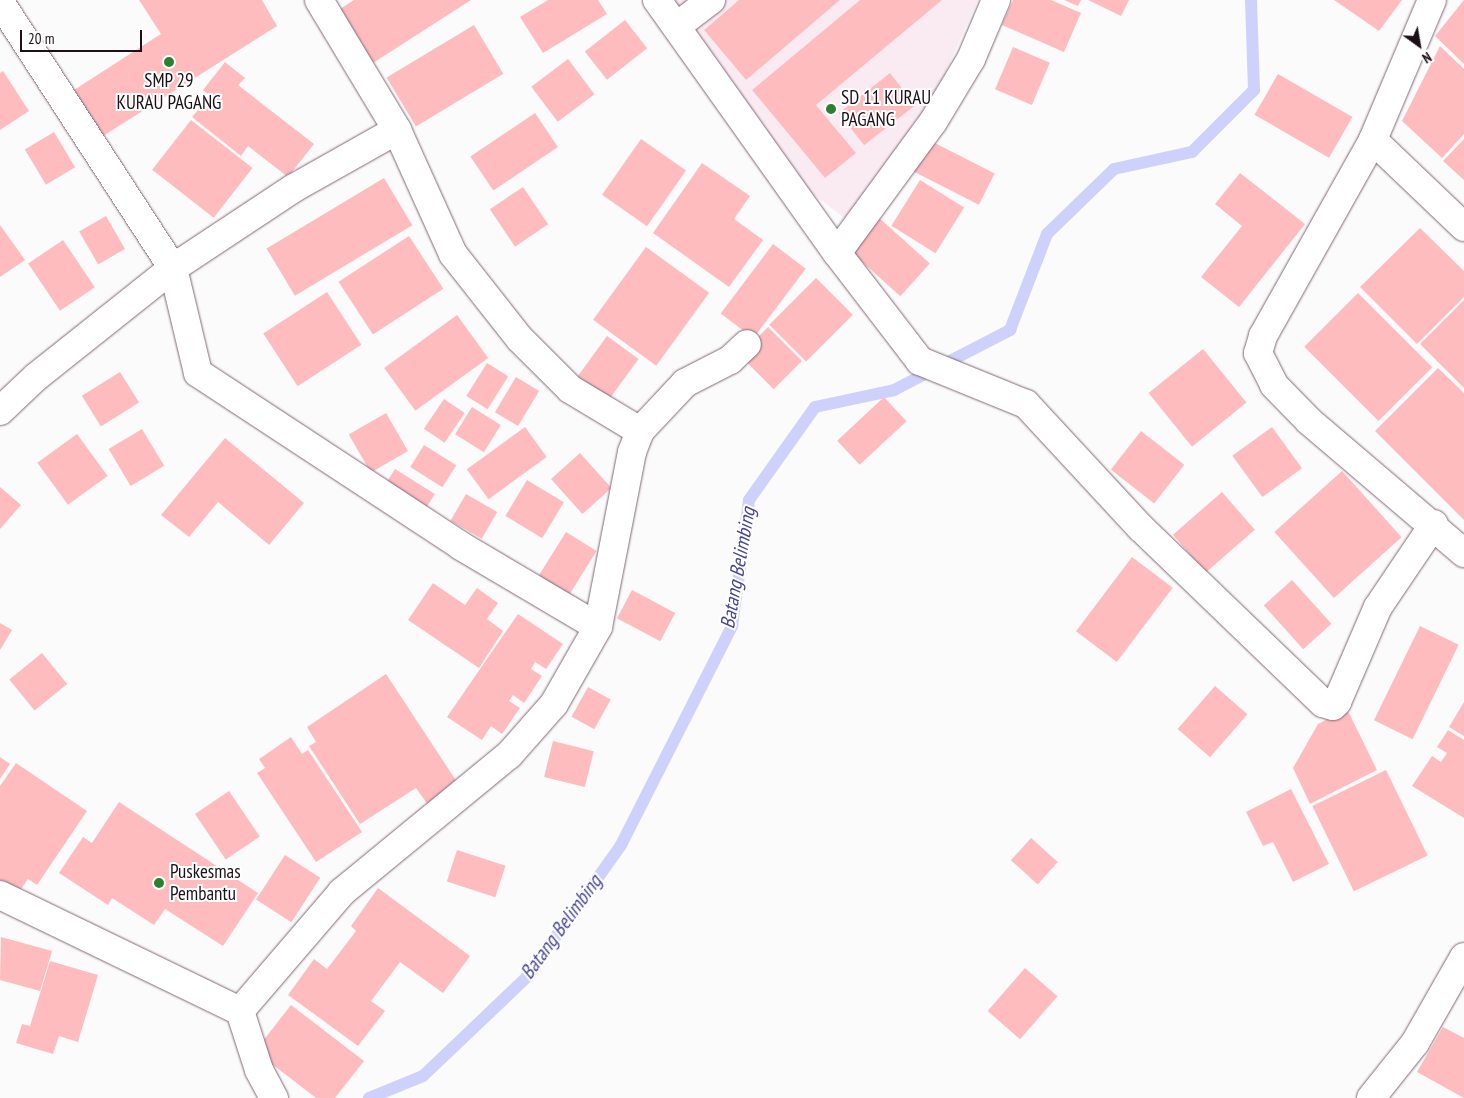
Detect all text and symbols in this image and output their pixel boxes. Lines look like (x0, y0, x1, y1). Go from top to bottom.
scale bar (22, 20, 145, 52)
north arrow (1394, 20, 1444, 70)
text: 20 m (28, 29, 54, 48)
text: N (1419, 48, 1435, 67)
marker: SMP 29 KURAU PAGANG (163, 56, 175, 68)
place label: SMP 29 KURAU PAGANG (117, 70, 221, 114)
place label: SD 11 KURAU PAGANG (841, 87, 931, 131)
marker: SD 11 KURAU PAGANG (825, 103, 837, 115)
water label: Batang Belimbing (716, 505, 760, 631)
place label: Puskesmas Pembantu (170, 861, 241, 905)
water label: Batang Belimbing (515, 870, 607, 984)
marker: Puskesmas Pembantu (152, 876, 166, 890)

